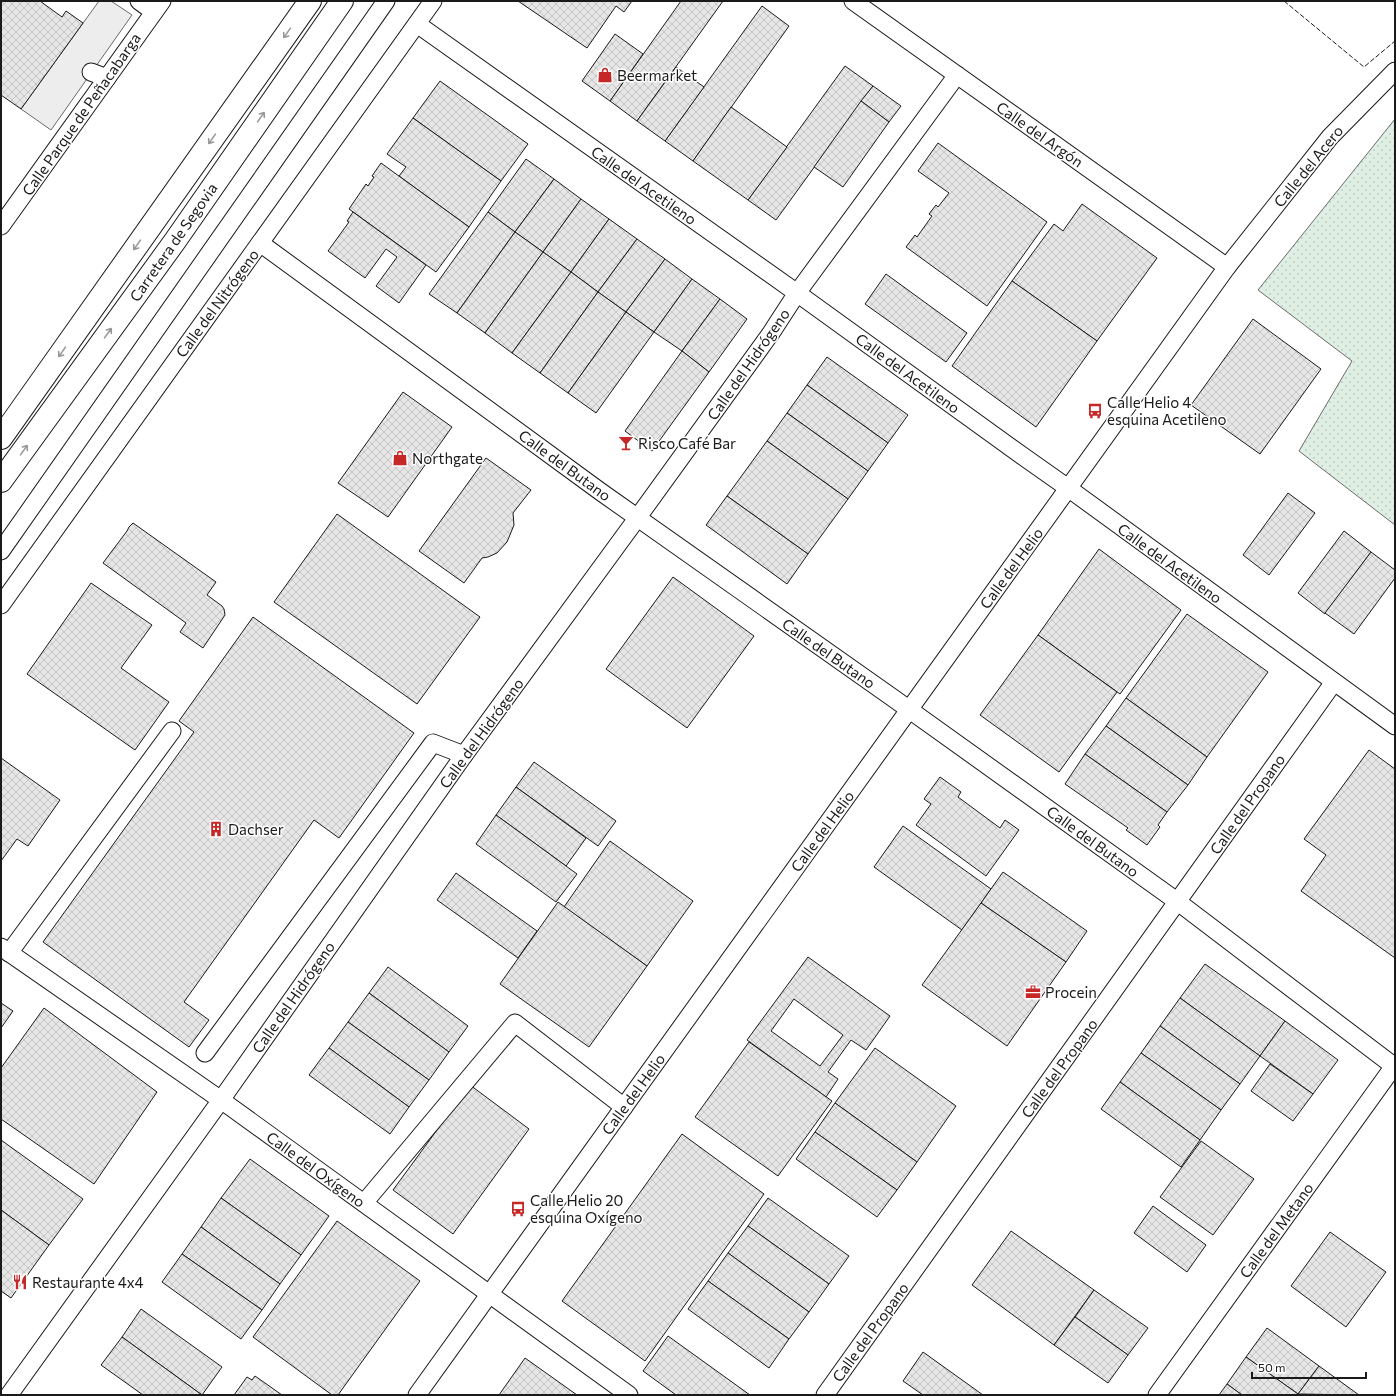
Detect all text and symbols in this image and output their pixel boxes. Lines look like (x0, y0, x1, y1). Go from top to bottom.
one-way arrow (283, 27, 291, 38)
street label: Calle Parque de Peñacabarga (18, 29, 144, 199)
shop icon: Beermarket (596, 66, 614, 84)
place label: Beermarket (617, 66, 697, 84)
street label: Calle del Argón (993, 97, 1087, 171)
one-way arrow (257, 112, 265, 123)
street label: Calle del Acero (1270, 122, 1346, 210)
one-way arrow (208, 133, 216, 144)
street label: Calle del Acetileno (588, 142, 700, 228)
street label: Carretera de Segovia (125, 179, 221, 305)
one-way arrow (133, 240, 142, 251)
street label: Calle del Nitrógeno (172, 245, 262, 361)
street label: Calle del Hidrógeno (703, 305, 793, 423)
one-way arrow (104, 327, 112, 338)
street label: Calle del Acetileno (852, 329, 964, 417)
one-way arrow (58, 346, 66, 357)
place label: Calle Helio 4 esquina Acetileno (1107, 393, 1227, 428)
bus stop icon: Calle Helio 4 esquina Acetileno (1086, 402, 1104, 420)
street label: Calle del Butano (515, 426, 615, 504)
bar icon: Risco Café Bar (617, 434, 635, 452)
place label: Risco Café Bar (638, 434, 736, 452)
one-way arrow (19, 444, 28, 455)
shop icon: Northgate (391, 449, 409, 467)
place label: Northgate (412, 449, 483, 467)
street label: Calle del Acetileno (1114, 519, 1226, 607)
street label: Calle del Helio (976, 524, 1046, 612)
street label: Calle del Butano (779, 614, 879, 692)
street label: Calle del Hidrógeno (435, 674, 527, 792)
street label: Calle del Propano (1206, 750, 1288, 858)
street label: Calle del Helio (787, 787, 857, 875)
street label: Calle del Butano (1043, 802, 1143, 880)
building icon: Dachser (207, 820, 225, 838)
place label: Dachser (228, 820, 284, 838)
street label: Calle del Hidrógeno (248, 938, 338, 1056)
office icon: Procein (1024, 983, 1042, 1001)
place label: Procein (1045, 983, 1097, 1001)
street label: Calle del Propano (1017, 1015, 1101, 1121)
street label: Calle del Helio (598, 1050, 668, 1138)
street label: Calle del Oxígeno (263, 1127, 369, 1211)
street label: Calle del Metano (1235, 1179, 1317, 1281)
place label: Calle Helio 20 esquina Oxígeno (530, 1191, 642, 1226)
bus stop icon: Calle Helio 20 esquina Oxígeno (509, 1200, 527, 1218)
restaurant icon: Restaurante 4x4 (11, 1273, 29, 1291)
place label: Restaurante 4x4 (32, 1273, 144, 1291)
street label: Calle del Propano (828, 1279, 912, 1385)
scale bar (1252, 1354, 1366, 1380)
text: 50 m (1258, 1360, 1286, 1374)

